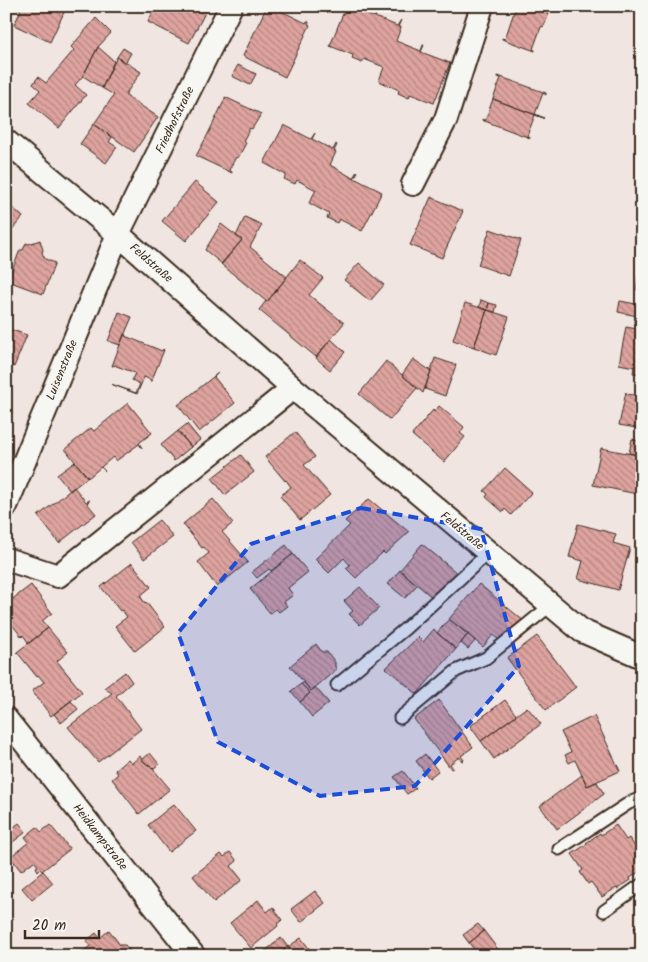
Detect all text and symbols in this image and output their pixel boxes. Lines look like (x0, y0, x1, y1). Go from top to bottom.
street label: Friedhofstraße (151, 83, 200, 157)
street label: Feldstraße (125, 239, 177, 288)
street label: Luisenstraße (41, 336, 83, 403)
street label: Feldstraße (436, 507, 489, 555)
street label: Heidkampstraße (68, 799, 133, 875)
scale bar (25, 907, 99, 939)
text: 20 m (32, 914, 66, 938)

